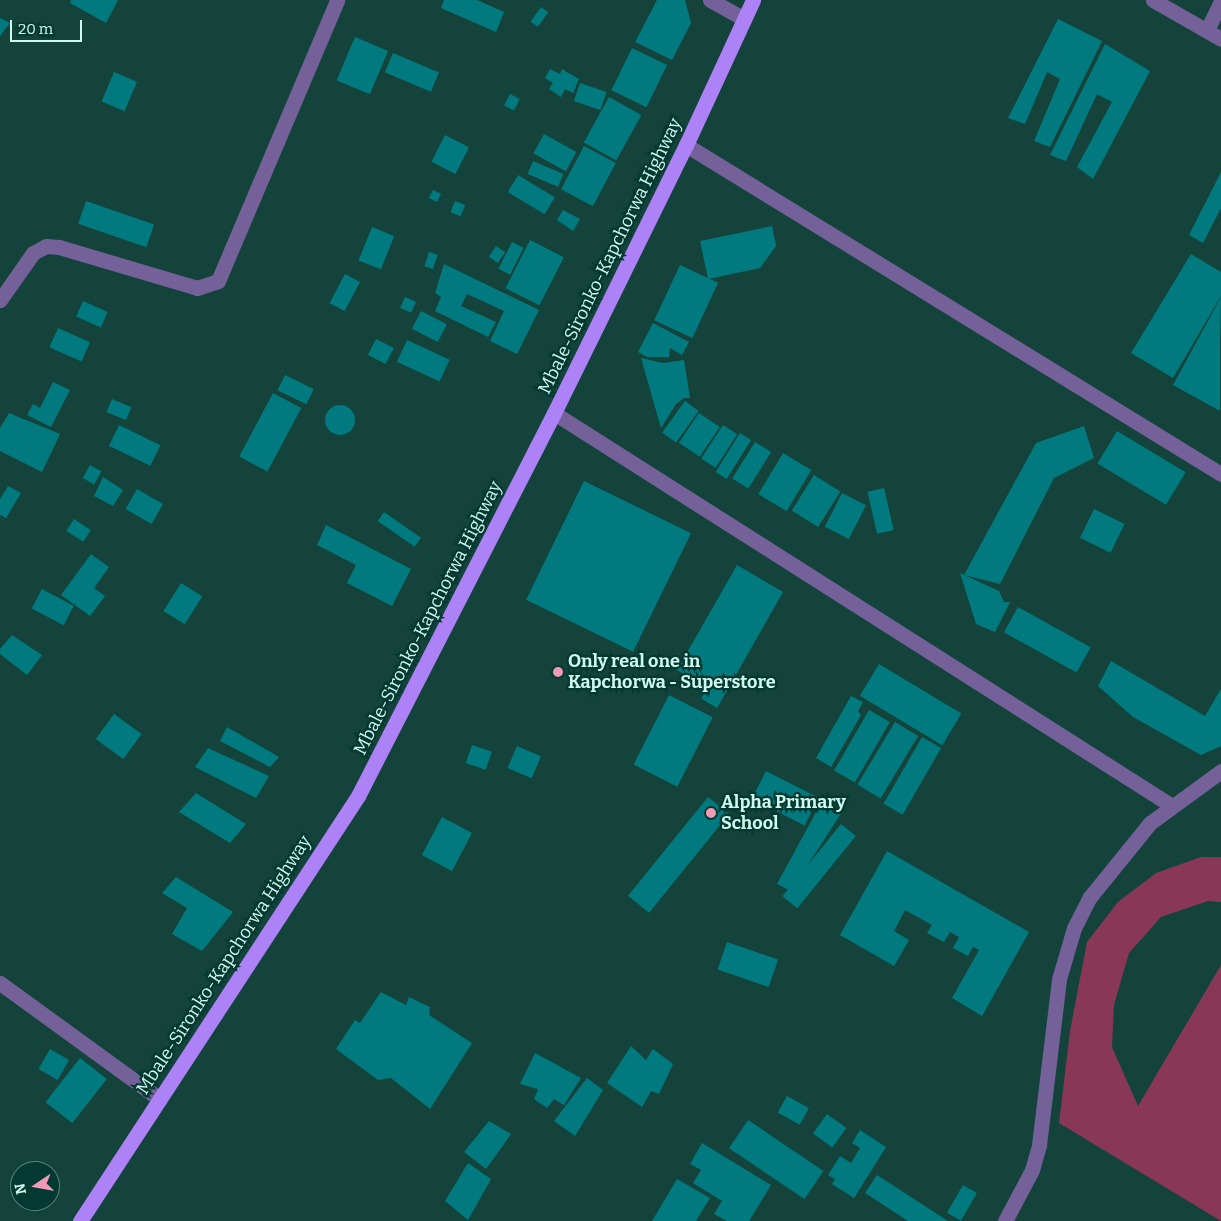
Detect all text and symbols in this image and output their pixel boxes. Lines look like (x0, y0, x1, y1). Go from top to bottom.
scale bar (12, 10, 85, 42)
text: 20 m (18, 20, 53, 38)
street label: Mbale-Sironko-Kapchorwa Highway (534, 115, 686, 397)
street label: Mbale-Sironko-Kapchorwa Highway (349, 478, 507, 758)
place label: Only real one in Kapchorwa - Superstore (568, 651, 776, 694)
marker: Only real one in Kapchorwa - Superstore (552, 666, 564, 678)
place label: Alpha Primary School (721, 792, 846, 834)
marker: Alpha Primary School (705, 807, 717, 819)
street label: Mbale-Sironko-Kapchorwa Highway (132, 832, 316, 1098)
north arrow (10, 1161, 60, 1211)
text: N (11, 1182, 30, 1196)

